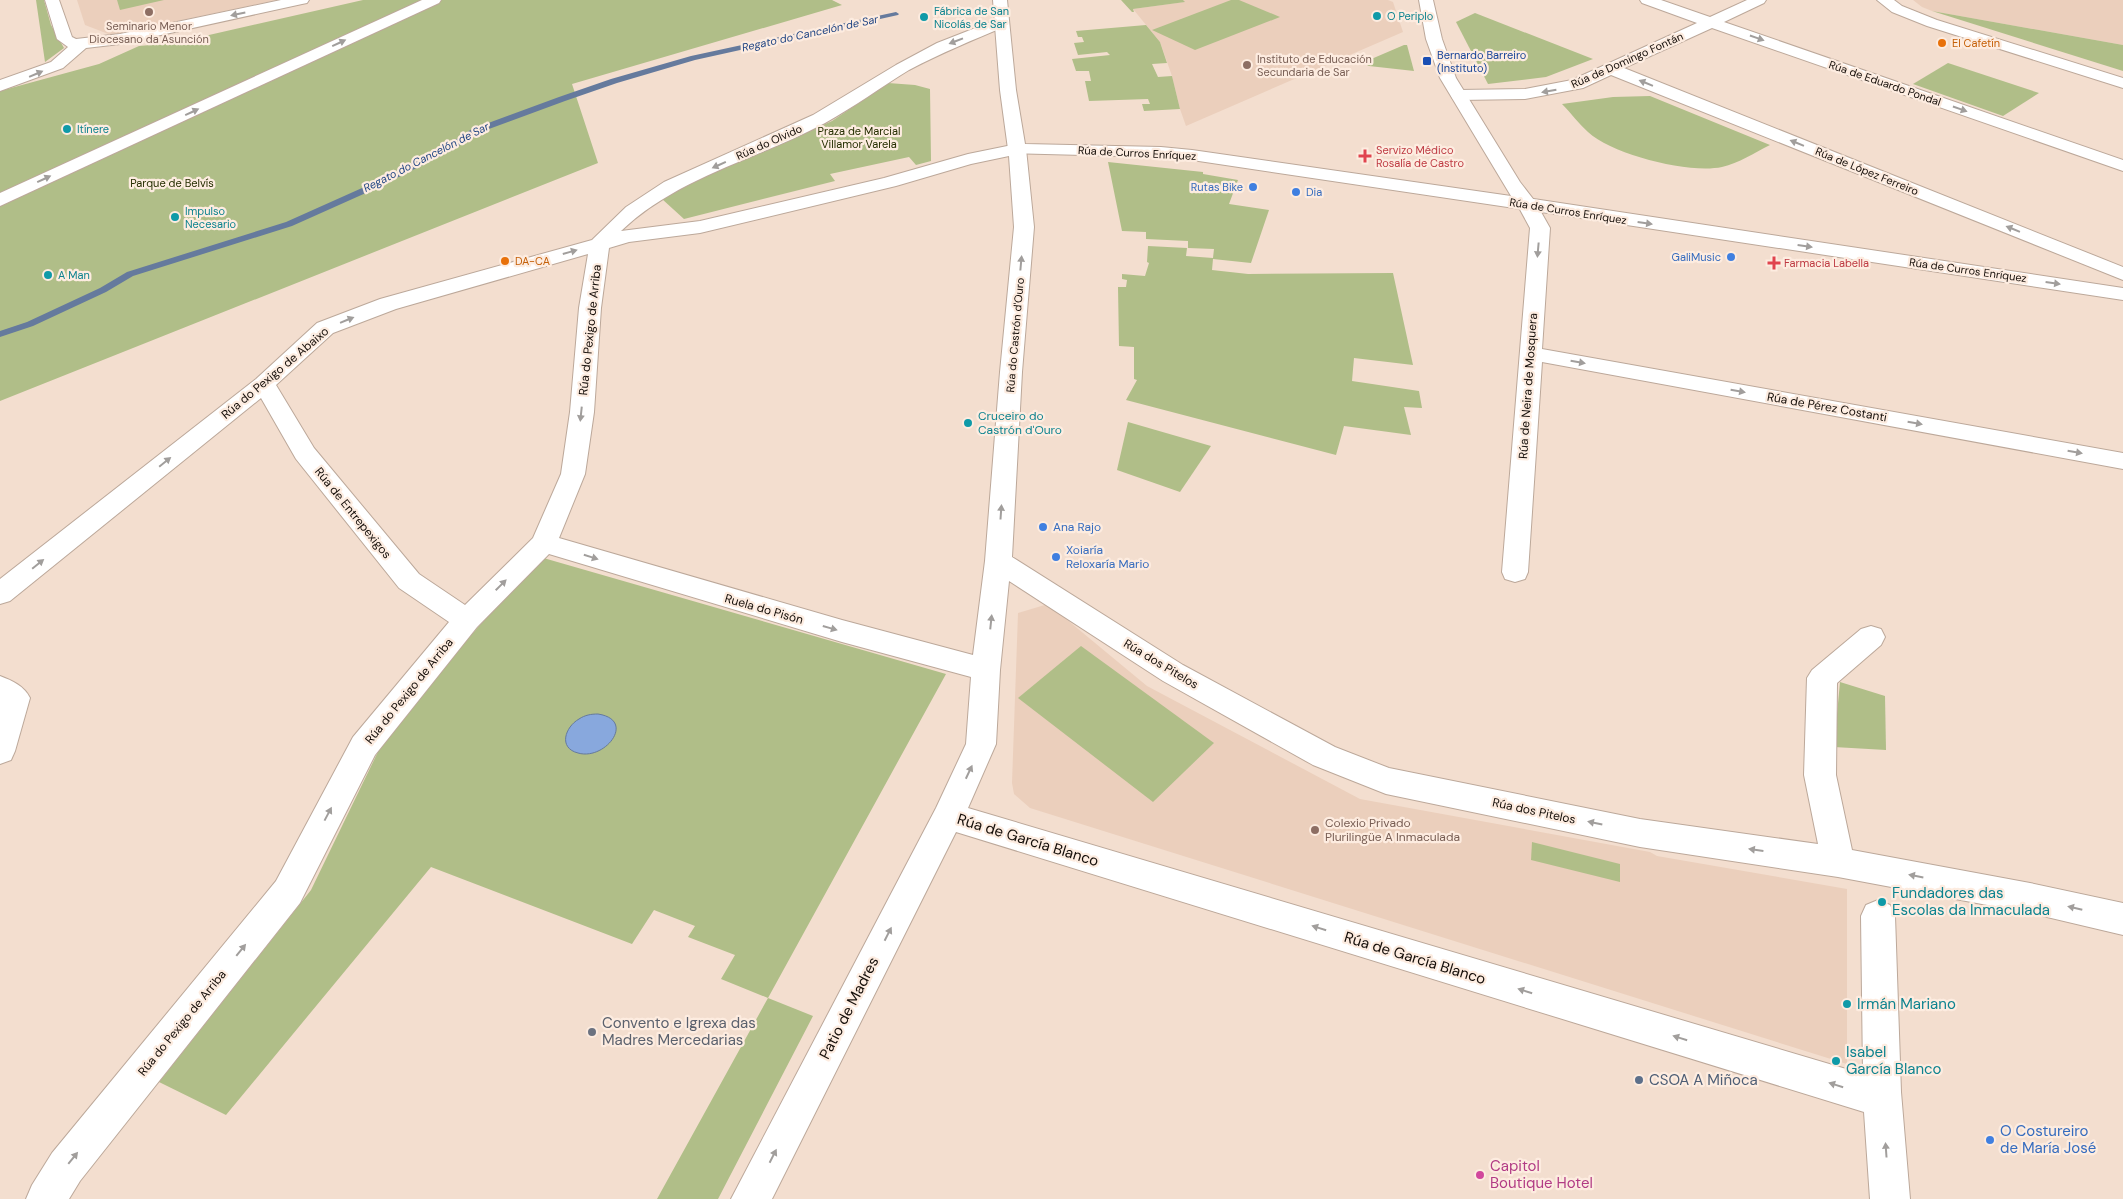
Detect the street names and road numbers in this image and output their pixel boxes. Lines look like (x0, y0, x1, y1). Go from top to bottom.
street label: Rúa de Domingo Fontán (1569, 29, 1685, 91)
street label: Rúa de Eduardo Pondal (1827, 57, 1943, 109)
street label: Rúa do Olvido (734, 121, 804, 163)
street label: Rúa de Curros Enríquez (1077, 143, 1197, 163)
street label: Rúa de López Ferreiro (1813, 144, 1921, 198)
street label: Rúa de Curros Enríquez (1508, 195, 1628, 227)
street label: Rúa de Curros Enríquez (1908, 255, 2028, 285)
street label: Rúa do Pexigo de Arriba (575, 264, 605, 396)
street label: Rúa do Castrón d'Ouro (1003, 277, 1027, 393)
street label: Rúa de Neira de Mosquera (1515, 312, 1541, 460)
street label: Rúa do Pexigo de Abaixo (218, 323, 332, 423)
street label: Rúa de Pérez Costanti (1766, 389, 1888, 425)
street label: Rúa de Entrepexigos (311, 464, 395, 562)
street label: Ruela do Pisón (723, 590, 805, 628)
street label: Rúa do Pexigo de Arriba (361, 635, 457, 747)
street label: Rúa dos Pitelos (1121, 635, 1201, 693)
street label: Rúa dos Pitelos (1491, 794, 1577, 828)
street label: Rúa de García Blanco (955, 809, 1101, 871)
street label: Rúa de García Blanco (1342, 927, 1488, 989)
street label: Patio de Madres (815, 954, 883, 1062)
street label: Rúa do Pexigo de Arriba (134, 967, 230, 1079)

